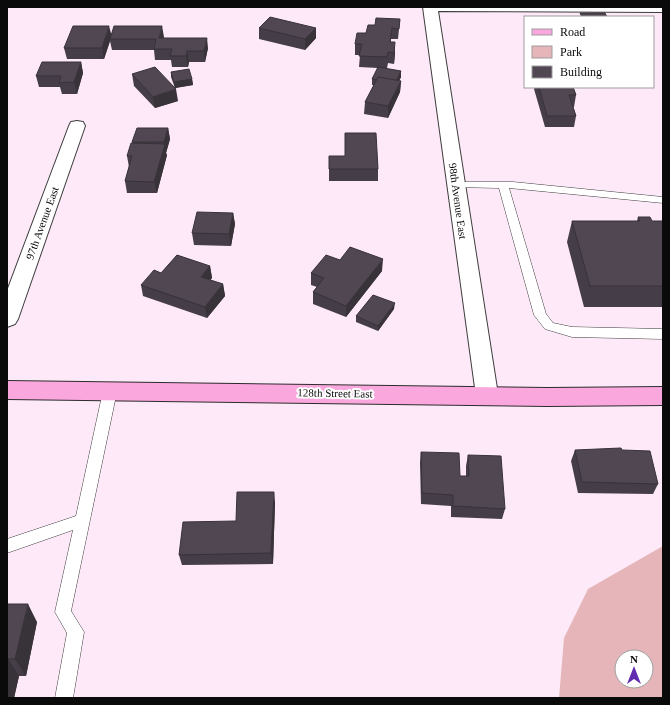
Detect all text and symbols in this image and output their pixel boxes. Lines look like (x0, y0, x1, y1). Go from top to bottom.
legend (524, 16, 654, 88)
text: Road (560, 25, 585, 39)
text: Park (560, 45, 582, 59)
text: Building (560, 65, 602, 79)
street label: 98th Avenue East (447, 162, 469, 240)
street label: 97th Avenue East (23, 185, 61, 261)
street label: 128th Street East (297, 386, 373, 400)
north arrow (614, 649, 654, 689)
text: N (630, 653, 638, 665)

